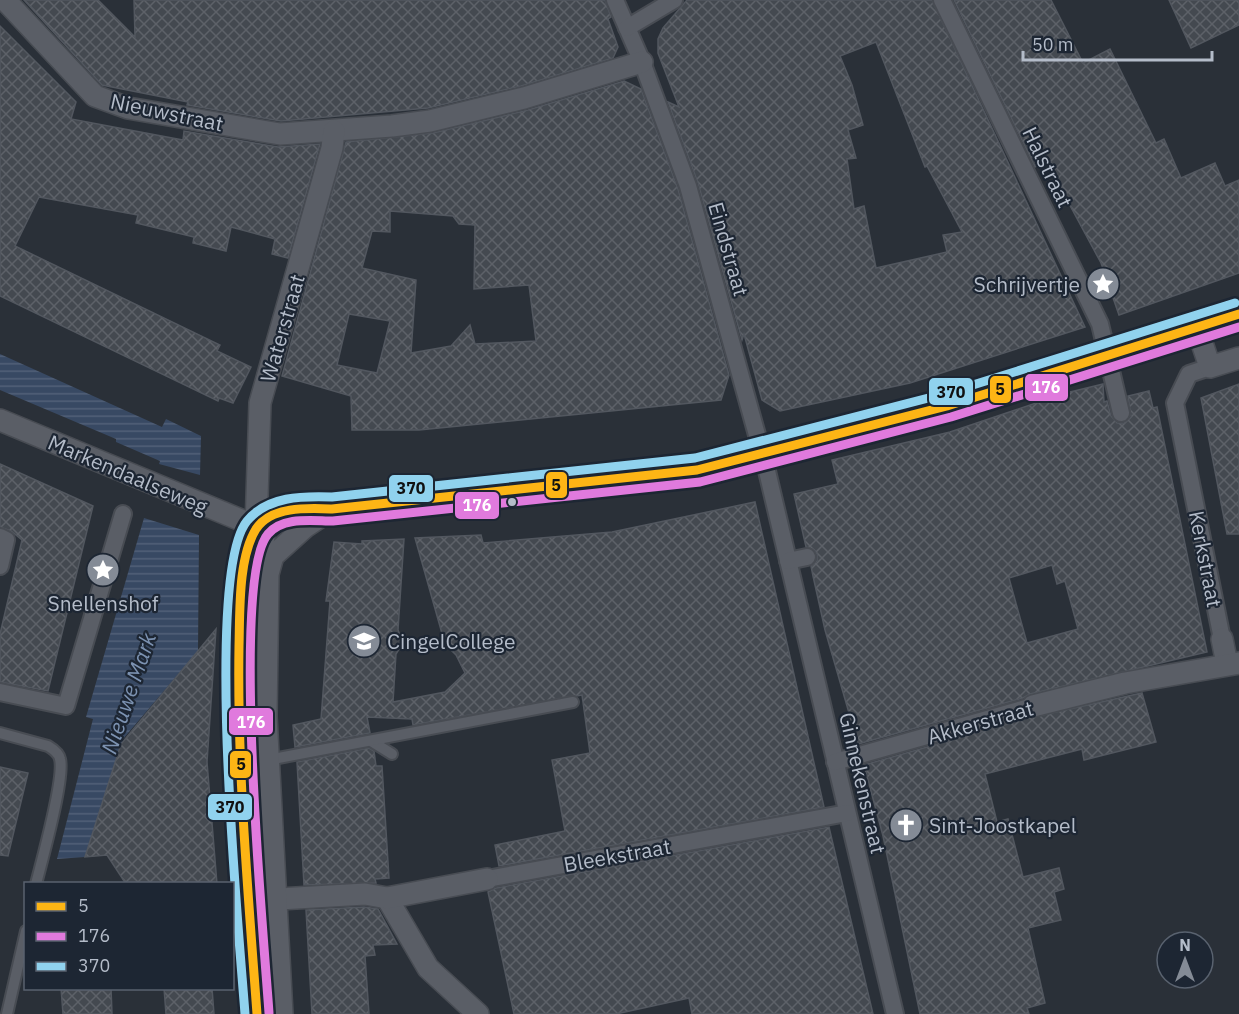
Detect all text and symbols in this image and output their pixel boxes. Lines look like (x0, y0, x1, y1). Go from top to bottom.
scale bar (1023, 24, 1212, 62)
text: 50 m (1032, 33, 1074, 56)
street label: Nieuwstraat (108, 86, 226, 138)
street label: Halstraat (1016, 122, 1080, 212)
street label: Eindstraat (702, 199, 756, 299)
place icon: Schrijvertje (1085, 266, 1121, 302)
place label: Schrijvertje (973, 270, 1080, 298)
street label: Waterstraat (253, 271, 311, 385)
line badge: 176 (1024, 373, 1069, 402)
line badge: 5 (989, 375, 1012, 404)
line badge: 370 (928, 377, 974, 406)
text: 176 (1032, 377, 1061, 397)
text: 5 (995, 379, 1005, 399)
text: 370 (937, 382, 966, 402)
street label: Markendaalseweg (44, 428, 212, 520)
line badge: 5 (545, 471, 568, 499)
line badge: 370 (388, 474, 434, 503)
text: 5 (551, 475, 561, 495)
text: 370 (397, 478, 426, 498)
line badge: 176 (454, 491, 500, 520)
text: 176 (463, 495, 492, 515)
unlabelled marker (506, 496, 518, 508)
street label: Kerkstraat (1183, 508, 1229, 610)
place icon: Snellenshof (85, 552, 121, 588)
place label: Snellenshof (47, 589, 159, 617)
school or university icon: CingelCollege (346, 623, 382, 659)
place label: CingelCollege (387, 627, 516, 655)
water label: Nieuwe Mark (94, 628, 162, 757)
street label: Akkerstraat (924, 693, 1036, 751)
line badge: 176 (228, 707, 274, 736)
street label: Ginnekenstraat (833, 710, 893, 856)
text: 176 (237, 712, 266, 732)
line badge: 5 (229, 750, 252, 779)
text: 5 (236, 754, 246, 774)
line badge: 370 (207, 793, 253, 821)
text: 370 (216, 797, 245, 817)
church icon: Sint-Joostkapel (888, 807, 924, 843)
place label: Sint-Joostkapel (929, 811, 1077, 839)
street label: Bleekstraat (561, 832, 673, 878)
legend (24, 882, 234, 990)
text: 5 (78, 894, 89, 917)
text: 176 (78, 924, 110, 947)
north arrow (1155, 930, 1215, 990)
text: N (1179, 935, 1191, 955)
text: 370 (78, 954, 110, 977)

